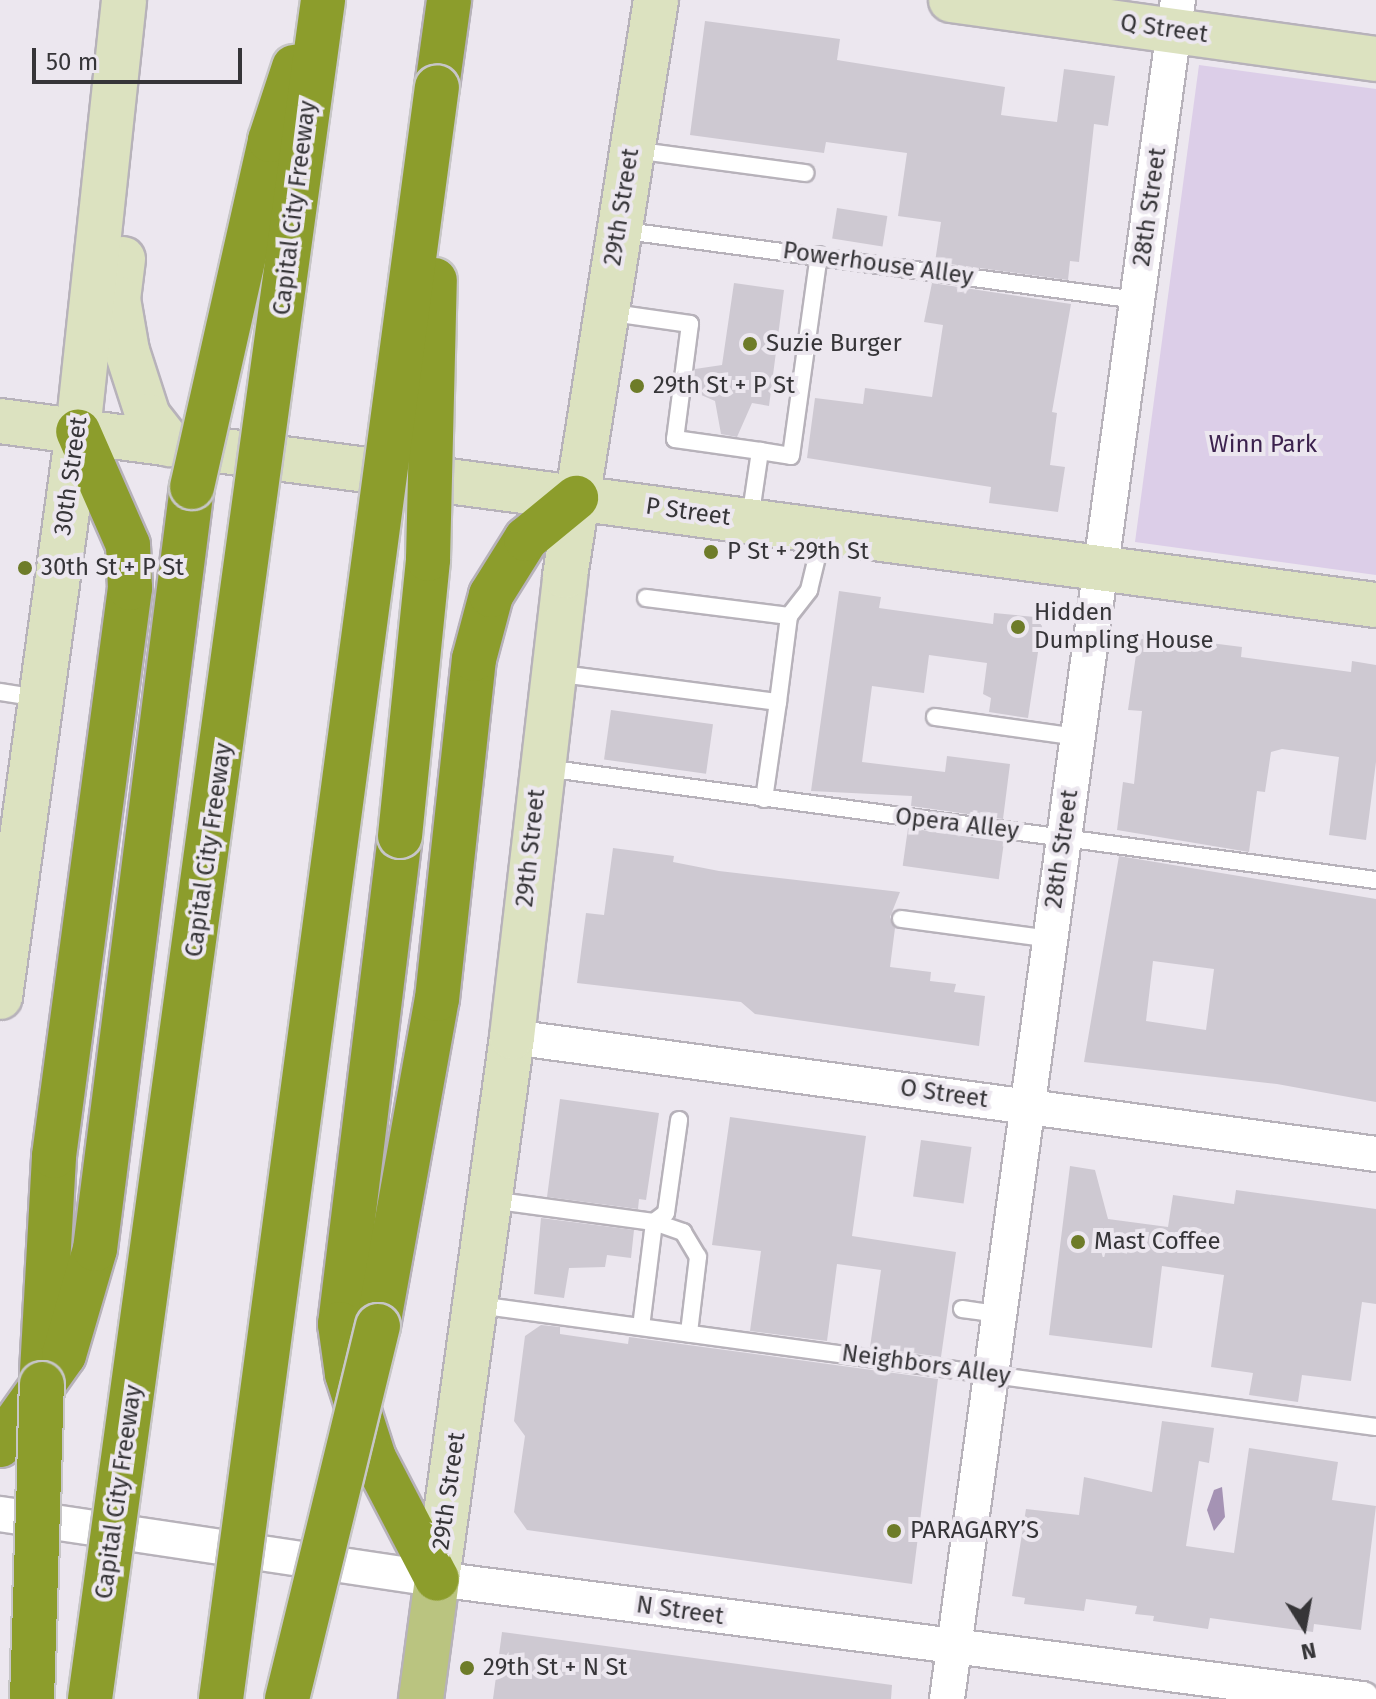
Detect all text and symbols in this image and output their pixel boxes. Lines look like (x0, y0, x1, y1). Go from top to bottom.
street label: Q Street (1118, 9, 1210, 49)
scale bar (36, 32, 246, 82)
text: 50 m (46, 48, 98, 76)
street label: Capital City Freeway (268, 99, 322, 317)
street label: 29th Street (599, 146, 645, 268)
street label: 28th Street (1127, 146, 1173, 268)
street label: Powerhouse Alley (781, 236, 975, 292)
place label: Suzie Burger (766, 330, 902, 358)
marker: Suzie Burger (741, 335, 759, 353)
place label: 29th St + P St (653, 372, 795, 400)
marker: 29th St + P St (628, 377, 646, 395)
street label: 30th Street (48, 415, 94, 537)
park label: Winn Park (1209, 431, 1317, 459)
street label: P Street (644, 492, 732, 532)
place label: P St + 29th St (727, 538, 869, 566)
marker: P St + 29th St (702, 543, 720, 561)
place label: 30th St + P St (41, 554, 184, 582)
marker: 30th St + P St (16, 559, 34, 577)
place label: Hidden Dumpling House (1034, 599, 1214, 655)
marker: Hidden Dumpling House (1009, 618, 1027, 636)
street label: Capital City Freeway (180, 741, 238, 959)
street label: 29th Street (510, 788, 552, 908)
street label: 28th Street (1039, 788, 1085, 910)
street label: Opera Alley (894, 802, 1020, 846)
street label: O Street (898, 1074, 990, 1114)
place label: Mast Coffee (1094, 1228, 1221, 1256)
marker: Mast Coffee (1069, 1233, 1087, 1251)
street label: Neighbors Alley (840, 1339, 1012, 1391)
street label: Capital City Freeway (90, 1383, 148, 1601)
street label: 29th Street (426, 1430, 472, 1552)
place label: PARAGARY’S (910, 1517, 1039, 1545)
marker: PARAGARY’S (885, 1522, 903, 1540)
north arrow (1264, 1587, 1344, 1667)
street label: N Street (634, 1591, 726, 1631)
text: N (1299, 1636, 1318, 1666)
place label: 29th St + N St (483, 1654, 627, 1682)
marker: 29th St + N St (458, 1659, 476, 1677)

